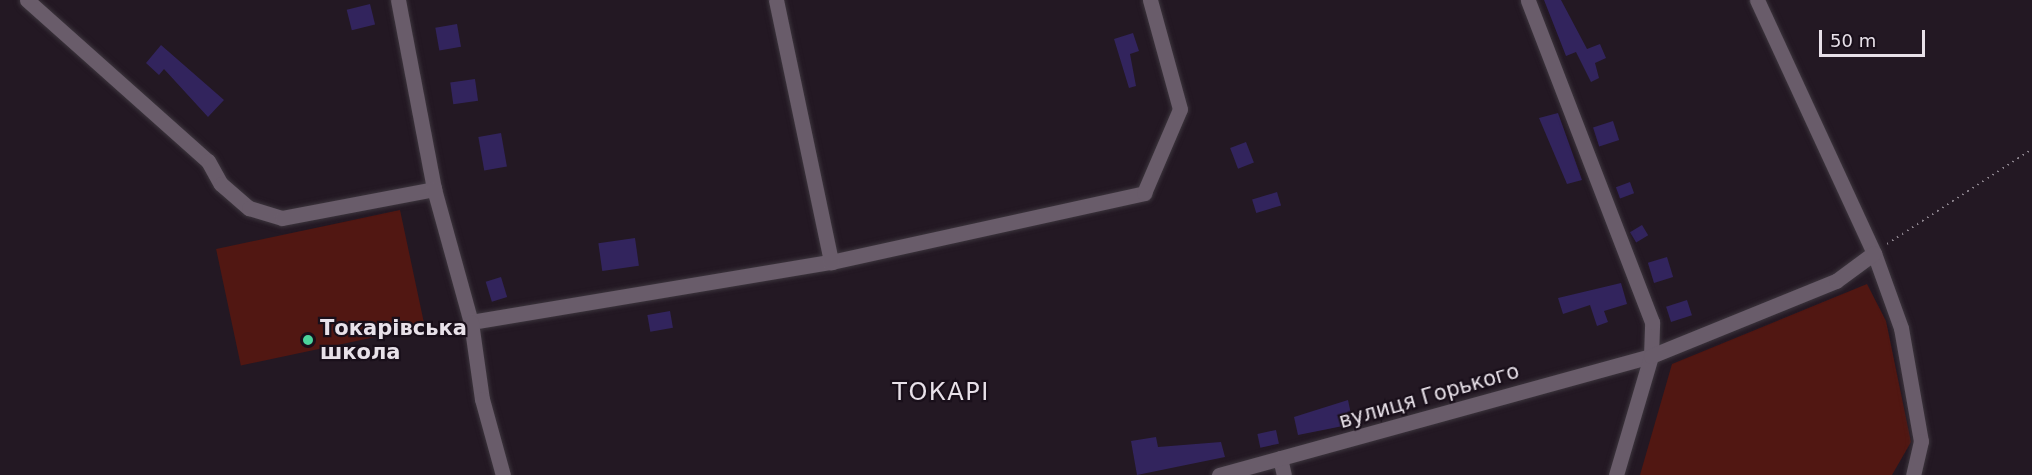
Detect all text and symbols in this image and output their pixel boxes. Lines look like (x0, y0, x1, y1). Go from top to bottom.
scale bar (1822, 18, 1928, 56)
text: 50 m (1830, 30, 1876, 51)
place label: Токарівська школа (320, 315, 467, 365)
marker: Токарівська школа (301, 333, 315, 347)
street label: вулиця Горького (1336, 358, 1522, 434)
district label: ТОКАРІ (892, 379, 990, 407)

